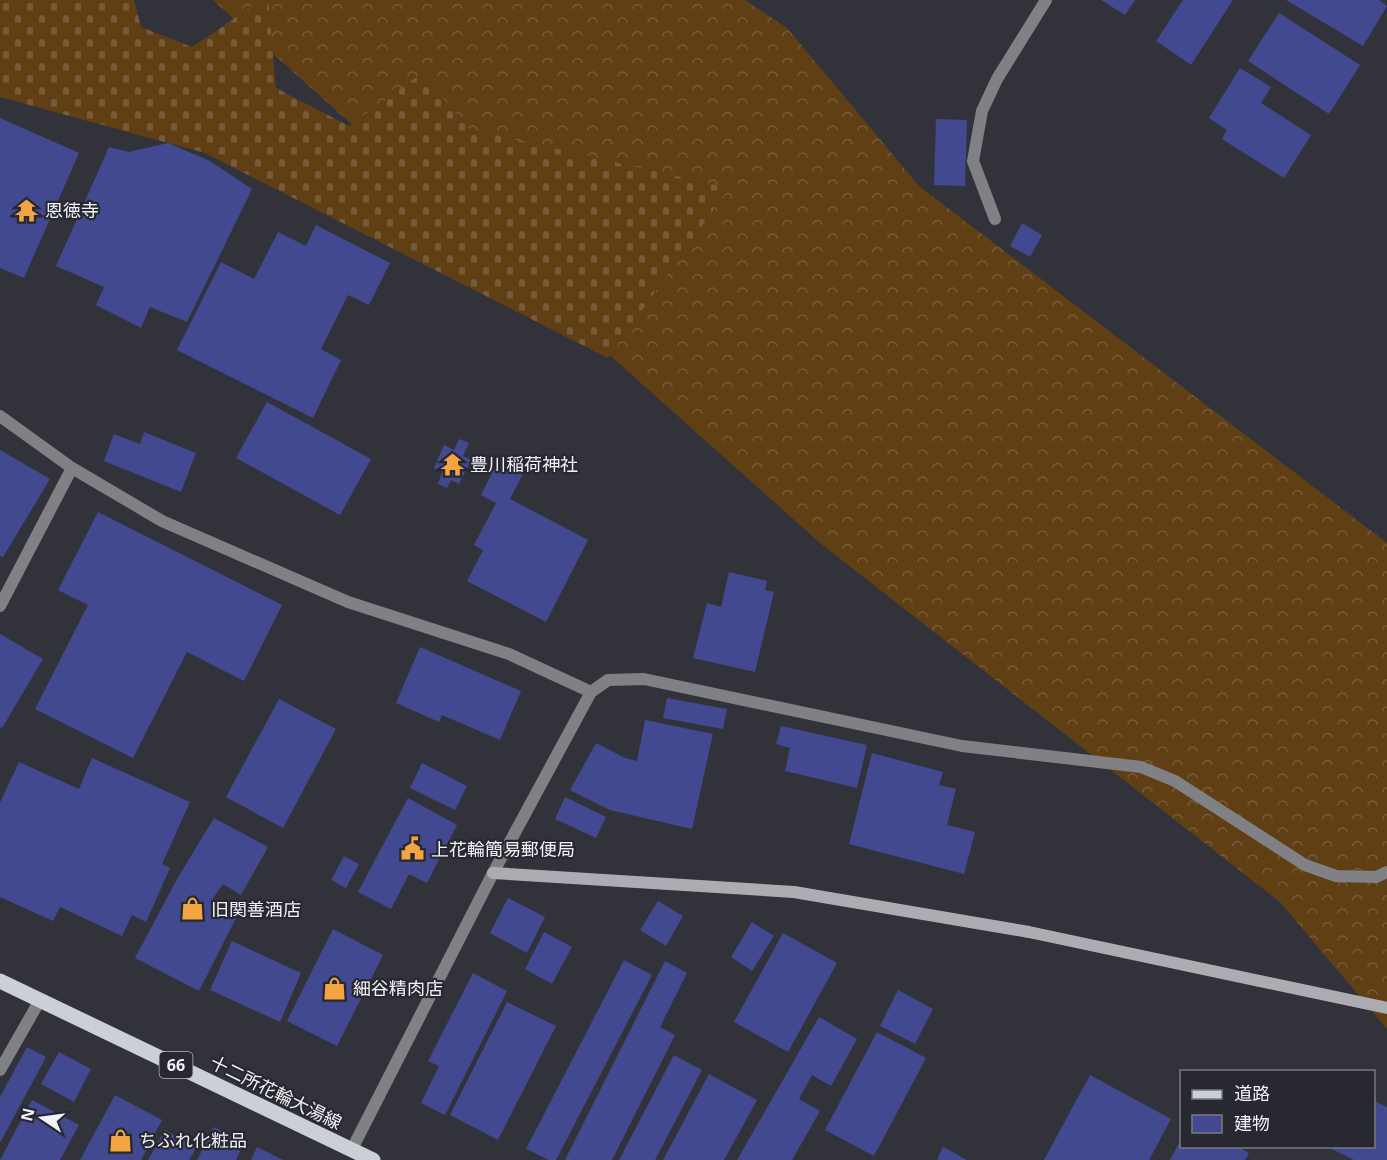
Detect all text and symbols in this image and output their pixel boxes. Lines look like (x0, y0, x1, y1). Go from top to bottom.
temple icon: 恩徳寺 (14, 197, 40, 223)
place label: 恩徳寺 (45, 198, 99, 222)
temple icon: 豊川稲荷神社 (439, 451, 465, 477)
place label: 豊川稲荷神社 (470, 452, 578, 476)
public building icon: 上花輪簡易郵便局 (400, 836, 426, 862)
place label: 上花輪簡易郵便局 (431, 837, 575, 861)
shop icon: 旧関善酒店 (180, 896, 206, 922)
place label: 旧関善酒店 (211, 897, 301, 921)
shop icon: 細谷精肉店 (322, 975, 348, 1001)
place label: 細谷精肉店 (353, 976, 443, 1000)
street label: 十二所花輪大湯線 (206, 1050, 346, 1134)
road number: 66 (160, 1052, 192, 1078)
legend (1180, 1070, 1375, 1148)
text: 道路 (1234, 1081, 1270, 1105)
north arrow (12, 1088, 72, 1148)
text: N (15, 1106, 40, 1123)
text: 建物 (1234, 1111, 1270, 1135)
shop icon: ちふれ化粧品 (108, 1127, 134, 1153)
place label: ちふれ化粧品 (139, 1128, 247, 1152)

